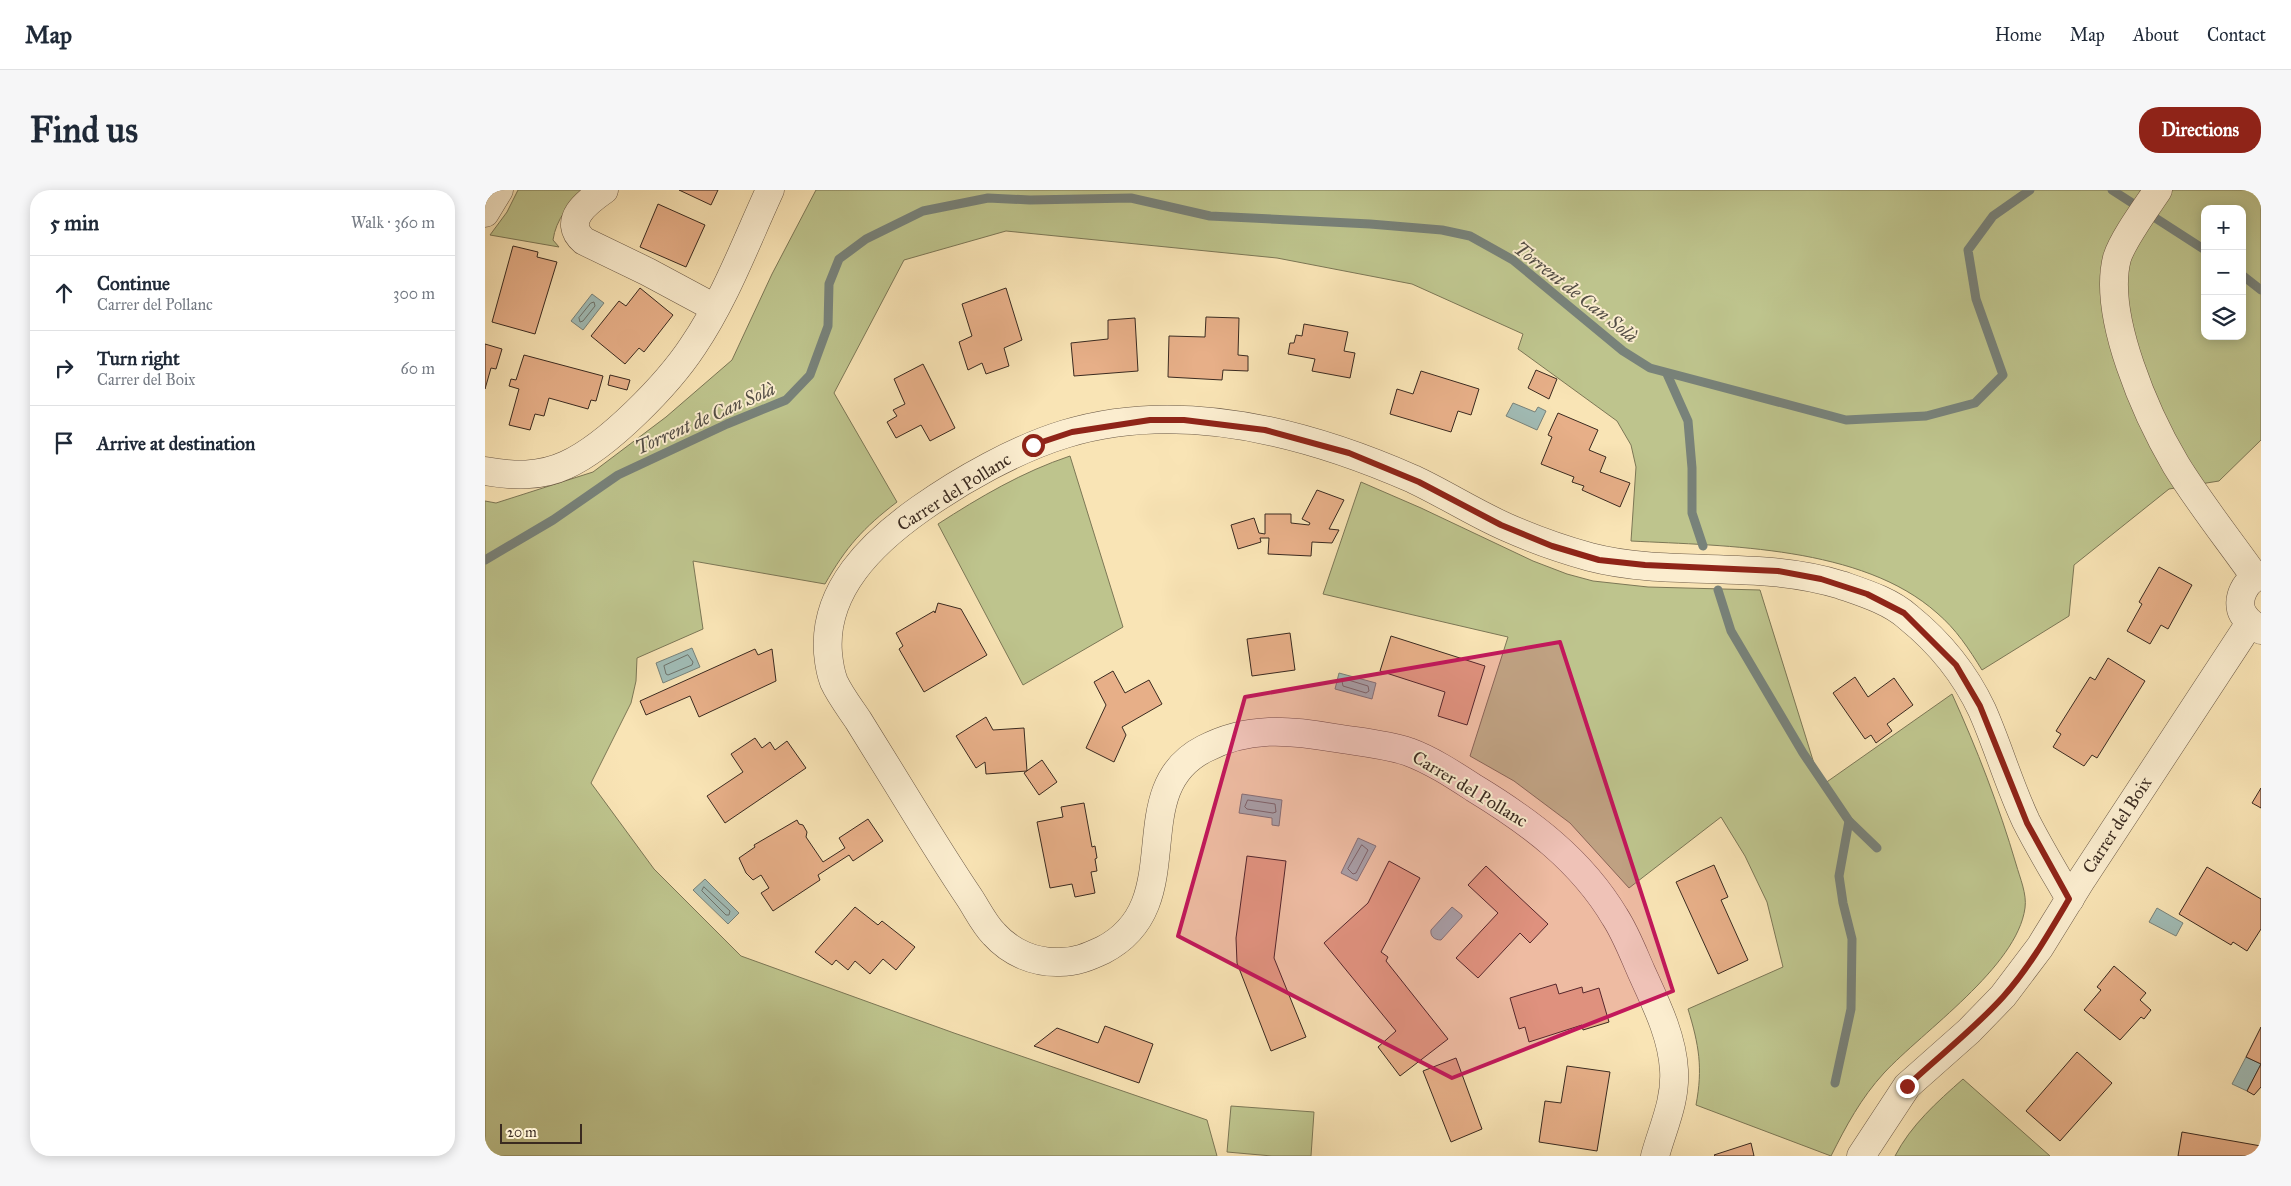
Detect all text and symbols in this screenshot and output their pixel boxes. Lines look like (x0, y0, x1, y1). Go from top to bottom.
text: Map (25, 20, 72, 50)
text: Home (1995, 24, 2042, 46)
text: Map (2070, 24, 2105, 46)
text: About (2133, 24, 2179, 46)
text: Contact (2207, 24, 2266, 46)
button: Directions (2139, 107, 2261, 153)
text: Find us (30, 109, 138, 152)
map controls (2201, 205, 2246, 340)
button: + (2201, 205, 2246, 250)
text: 5 min (50, 210, 99, 236)
text: Walk · 360 m (351, 213, 435, 232)
water label: Torrent de Can Solà (1509, 236, 1643, 348)
button: − (2201, 250, 2246, 295)
text: Continue (97, 272, 170, 295)
icon: ahead (50, 279, 78, 307)
text: 300 m (393, 284, 435, 303)
text: Carrer del Pollanc (97, 295, 213, 314)
button: layers (2201, 295, 2246, 340)
text: Turn right (97, 347, 180, 370)
icon: right (50, 354, 78, 382)
text: 60 m (401, 359, 435, 378)
text: Carrer del Boix (97, 370, 195, 389)
water label: Torrent de Can Solà (631, 377, 779, 459)
icon: arrive (50, 429, 78, 457)
text: Arrive at destination (97, 432, 255, 455)
route start (1022, 434, 1045, 457)
street label: Carrer del Pollanc (893, 448, 1015, 536)
street label: Carrer del Pollanc (1408, 746, 1532, 832)
street label: Carrer del Boix (2078, 773, 2156, 877)
route end (1896, 1075, 1919, 1098)
scale bar (500, 1121, 583, 1144)
text: 20 m (507, 1124, 537, 1141)

